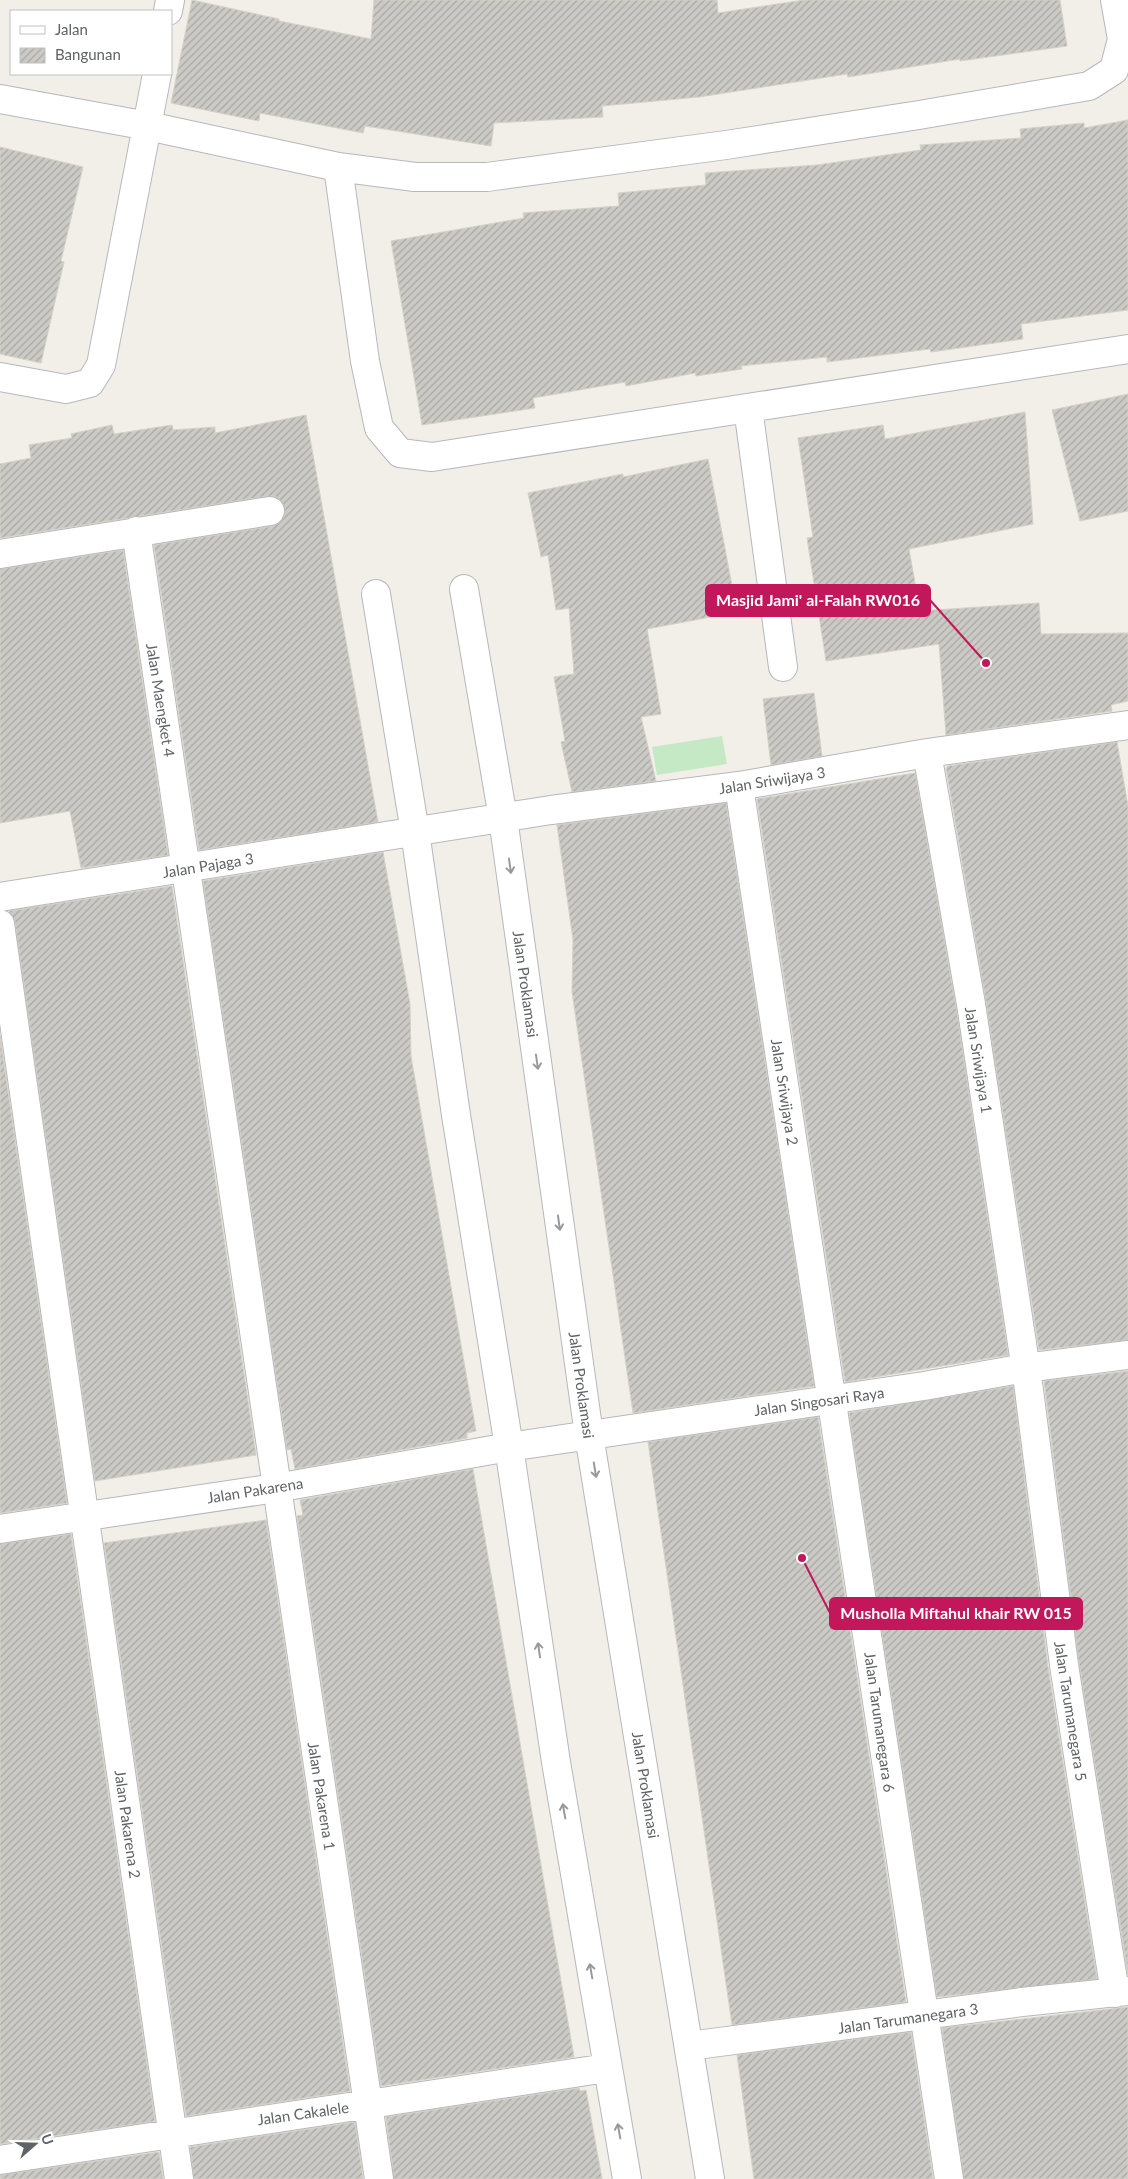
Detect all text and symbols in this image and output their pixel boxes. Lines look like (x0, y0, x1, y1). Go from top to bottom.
legend (10, 10, 172, 75)
text: Jalan (55, 20, 88, 38)
text: Bangunan (55, 45, 121, 63)
callout: Masjid Jami' al-Falah RW016 (706, 585, 930, 616)
text: Masjid Jami' al-Falah RW016 (716, 590, 920, 609)
street label: Jalan Maengket 4 (143, 642, 179, 758)
street label: Jalan Sriwijaya 3 (717, 763, 827, 797)
street label: Jalan Pajaga 3 (161, 849, 255, 881)
one-way arrow (505, 858, 515, 874)
street label: Jalan Proklamasi (510, 929, 542, 1039)
street label: Jalan Sriwijaya 1 (962, 1005, 996, 1115)
street label: Jalan Sriwijaya 2 (768, 1037, 802, 1147)
one-way arrow (532, 1054, 542, 1070)
one-way arrow (555, 1215, 565, 1231)
street label: Jalan Proklamasi (566, 1330, 598, 1440)
street label: Jalan Singosari Raya (753, 1383, 885, 1419)
one-way arrow (591, 1462, 601, 1478)
street label: Jalan Pakarena (206, 1474, 304, 1506)
callout: Musholla Miftahul khair RW 015 (830, 1598, 1082, 1629)
text: Musholla Miftahul khair RW 015 (840, 1603, 1072, 1622)
street label: Jalan Tarumanegara 5 (1051, 1640, 1091, 1782)
one-way arrow (534, 1642, 544, 1658)
street label: Jalan Tarumanegara 6 (861, 1651, 899, 1794)
street label: Jalan Proklamasi (629, 1730, 663, 1840)
street label: Jalan Pakarena 1 (305, 1741, 339, 1851)
street label: Jalan Pakarena 2 (111, 1769, 145, 1879)
one-way arrow (558, 1803, 568, 1819)
one-way arrow (585, 1963, 595, 1979)
street label: Jalan Tarumanegara 3 (837, 1999, 979, 2037)
street label: Jalan Cakalele (256, 2098, 350, 2128)
north arrow (10, 2119, 60, 2169)
one-way arrow (613, 2123, 623, 2139)
text: U (38, 2132, 57, 2147)

